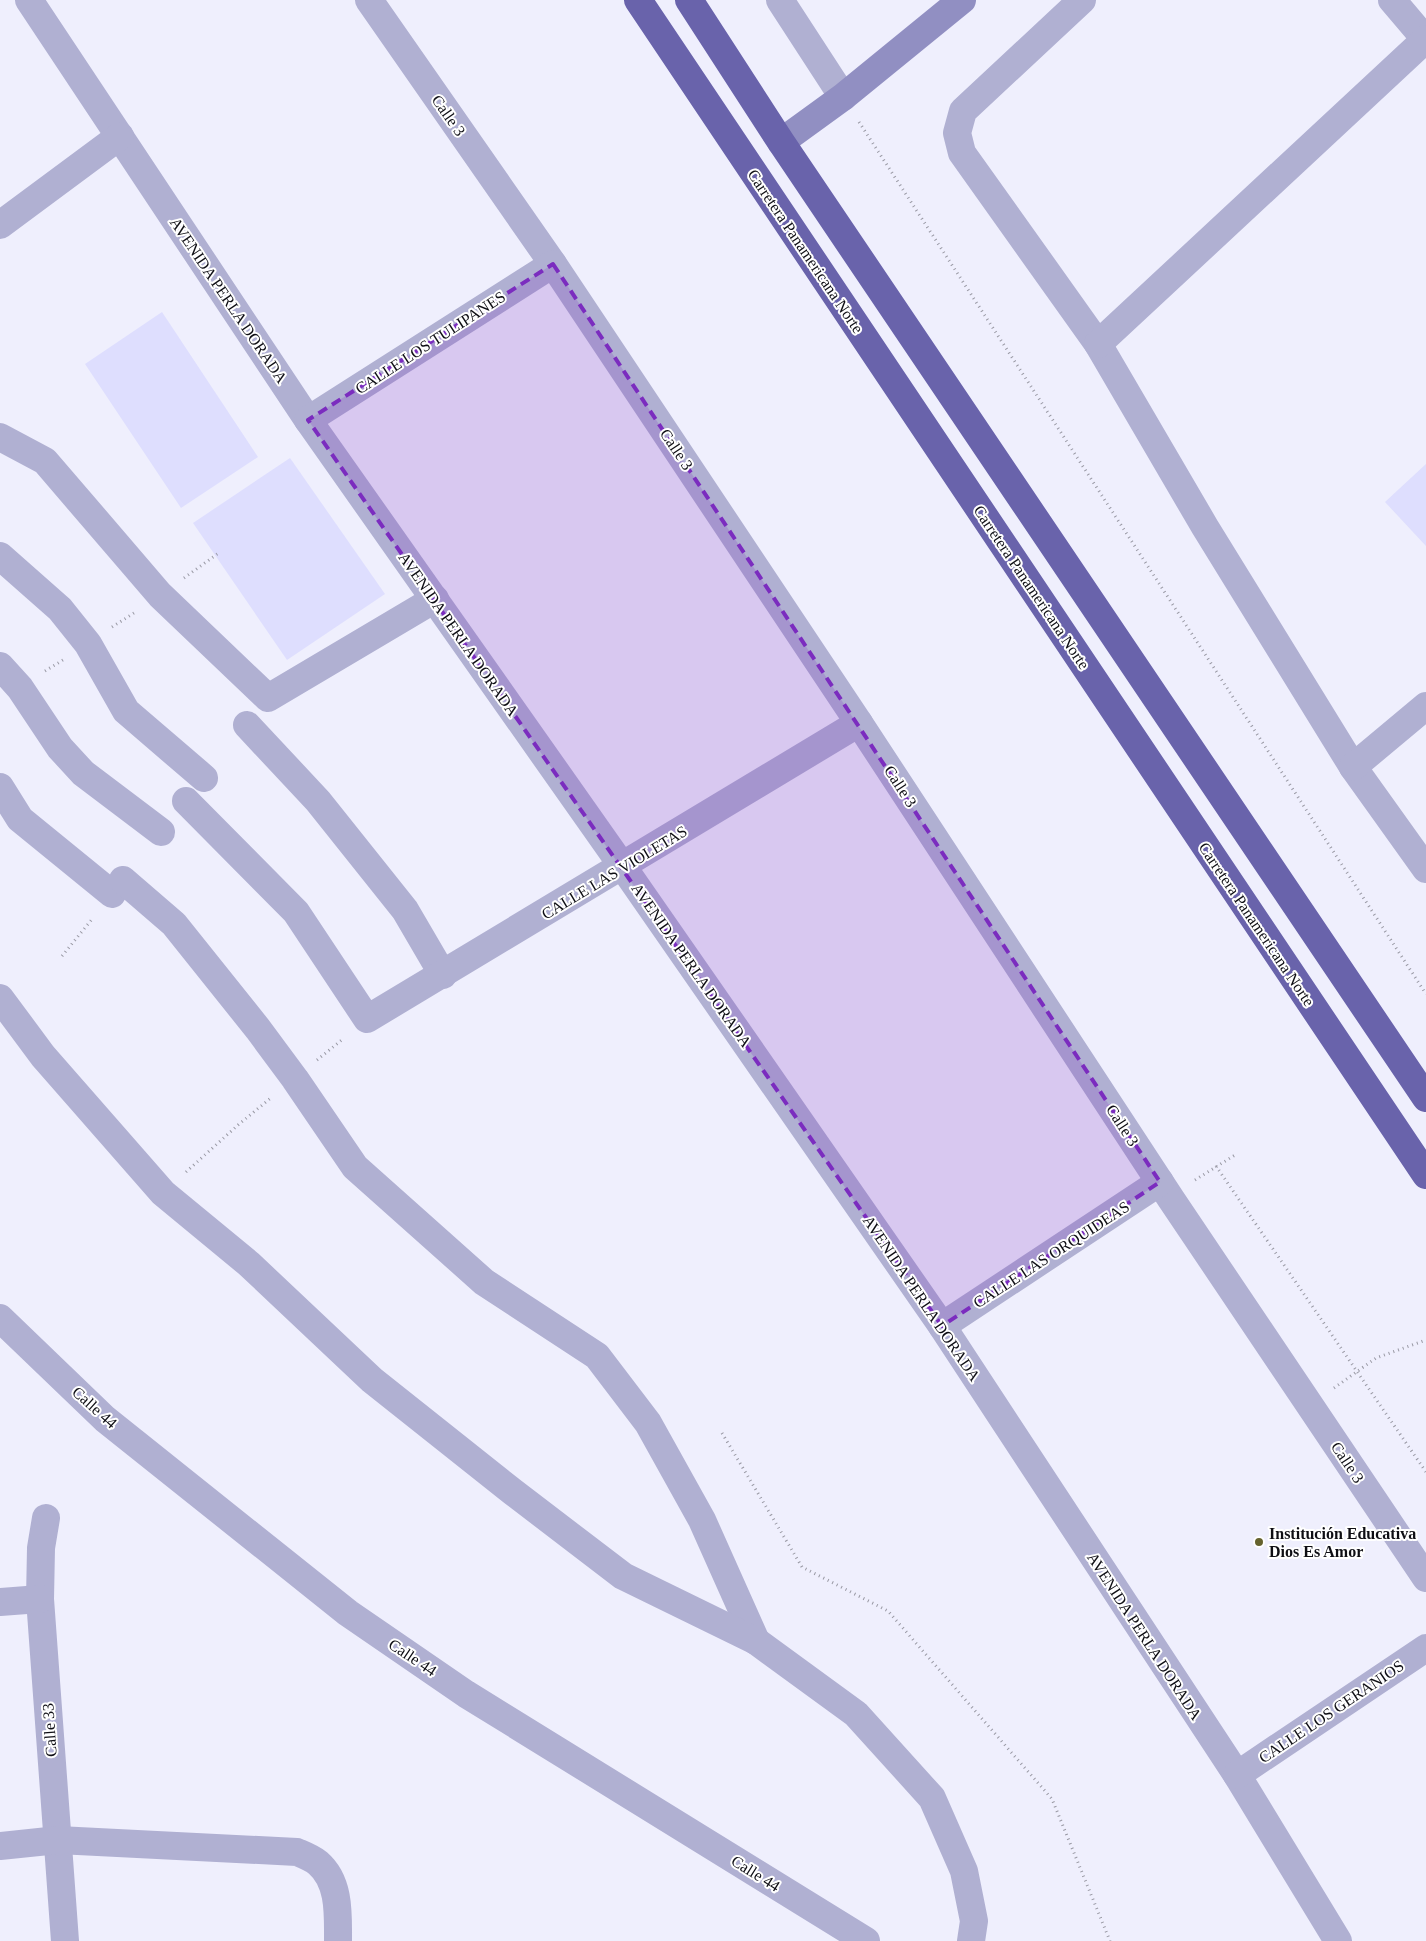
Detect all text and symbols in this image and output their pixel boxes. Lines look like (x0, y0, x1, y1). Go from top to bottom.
street label: Calle 3 (429, 92, 469, 139)
street label: Carretera Panamericana Norte (744, 166, 867, 336)
street label: AVENIDA PERLA DORADA (167, 214, 291, 387)
street label: CALLE LOS TULIPANES (352, 288, 508, 397)
street label: Calle 3 (657, 426, 696, 473)
street label: Carretera Panamericana Norte (970, 502, 1093, 672)
street label: AVENIDA PERLA DORADA (395, 549, 522, 720)
street label: Calle 3 (881, 762, 920, 810)
street label: CALLE LAS VIOLETAS (539, 822, 690, 923)
street label: Carretera Panamericana Norte (1195, 839, 1318, 1009)
street label: AVENIDA PERLA DORADA (628, 880, 755, 1051)
street label: Calle 3 (1103, 1101, 1142, 1149)
street label: CALLE LAS ORQUIDEAS (970, 1198, 1132, 1311)
street label: AVENIDA PERLA DORADA (860, 1212, 984, 1385)
street label: Calle 44 (69, 1383, 120, 1432)
street label: Calle 3 (1328, 1439, 1367, 1486)
place label: Institución Educativa Dios Es Amor (1269, 1525, 1416, 1560)
marker: Institución Educativa Dios Es Amor (1253, 1536, 1265, 1548)
street label: AVENIDA PERLA DORADA (1084, 1549, 1205, 1724)
street label: Calle 44 (386, 1635, 440, 1679)
street label: CALLE LOS GERANIOS (1256, 1657, 1407, 1766)
street label: Calle 33 (39, 1703, 60, 1757)
street label: Calle 44 (728, 1852, 783, 1895)

